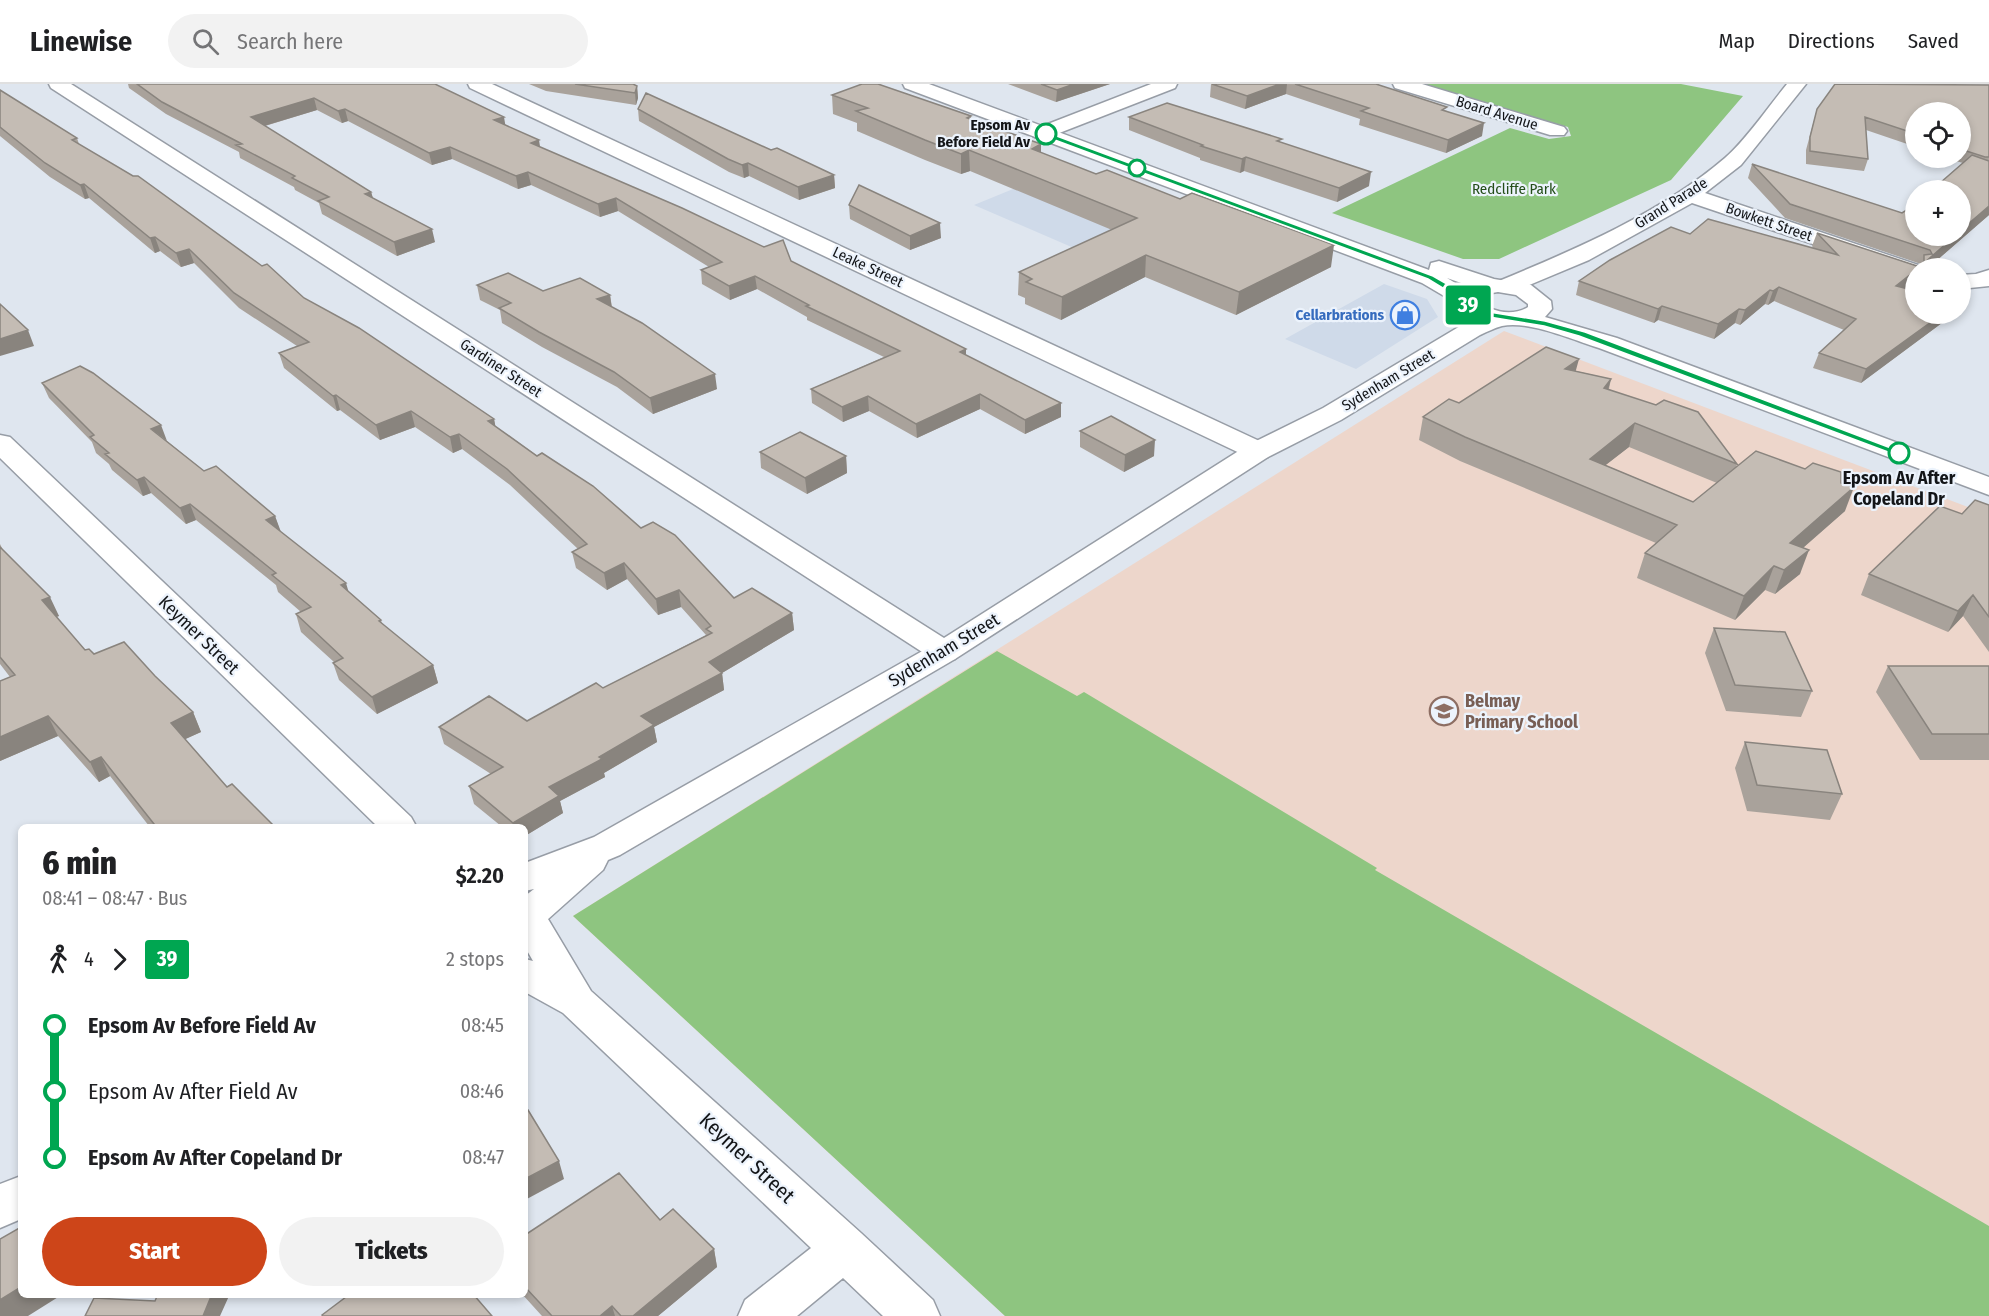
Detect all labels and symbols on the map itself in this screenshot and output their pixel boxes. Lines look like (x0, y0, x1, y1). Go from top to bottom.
street label: Board Avenue (1454, 92, 1540, 134)
place label: Epsom Av Before Field Av (937, 116, 1031, 151)
marker: Epsom Av Before Field Av (1035, 123, 1057, 145)
unlabelled marker (1128, 159, 1146, 177)
street label: Grand Parade (1631, 174, 1711, 232)
park label: Redcliffe Park (1472, 180, 1556, 198)
street label: Bowkett Street (1723, 199, 1815, 245)
street label: Leake Street (830, 243, 906, 291)
line badge: 39 (1441, 286, 1495, 324)
shop icon: Cellarbrations (1389, 299, 1421, 331)
place label: Cellarbrations (1296, 306, 1384, 324)
street label: Gardiner Street (457, 335, 545, 401)
street label: Sydenham Street (1339, 345, 1437, 415)
marker: Epsom Av After Copeland Dr (1888, 442, 1910, 464)
place label: Epsom Av After Copeland Dr (1843, 467, 1956, 510)
street label: Keymer Street (154, 591, 244, 679)
street label: Sydenham Street (885, 608, 1003, 692)
place label: Belmay Primary School (1465, 690, 1578, 733)
school or university icon: Belmay Primary School (1428, 695, 1460, 727)
street label: Keymer Street (694, 1107, 800, 1209)

